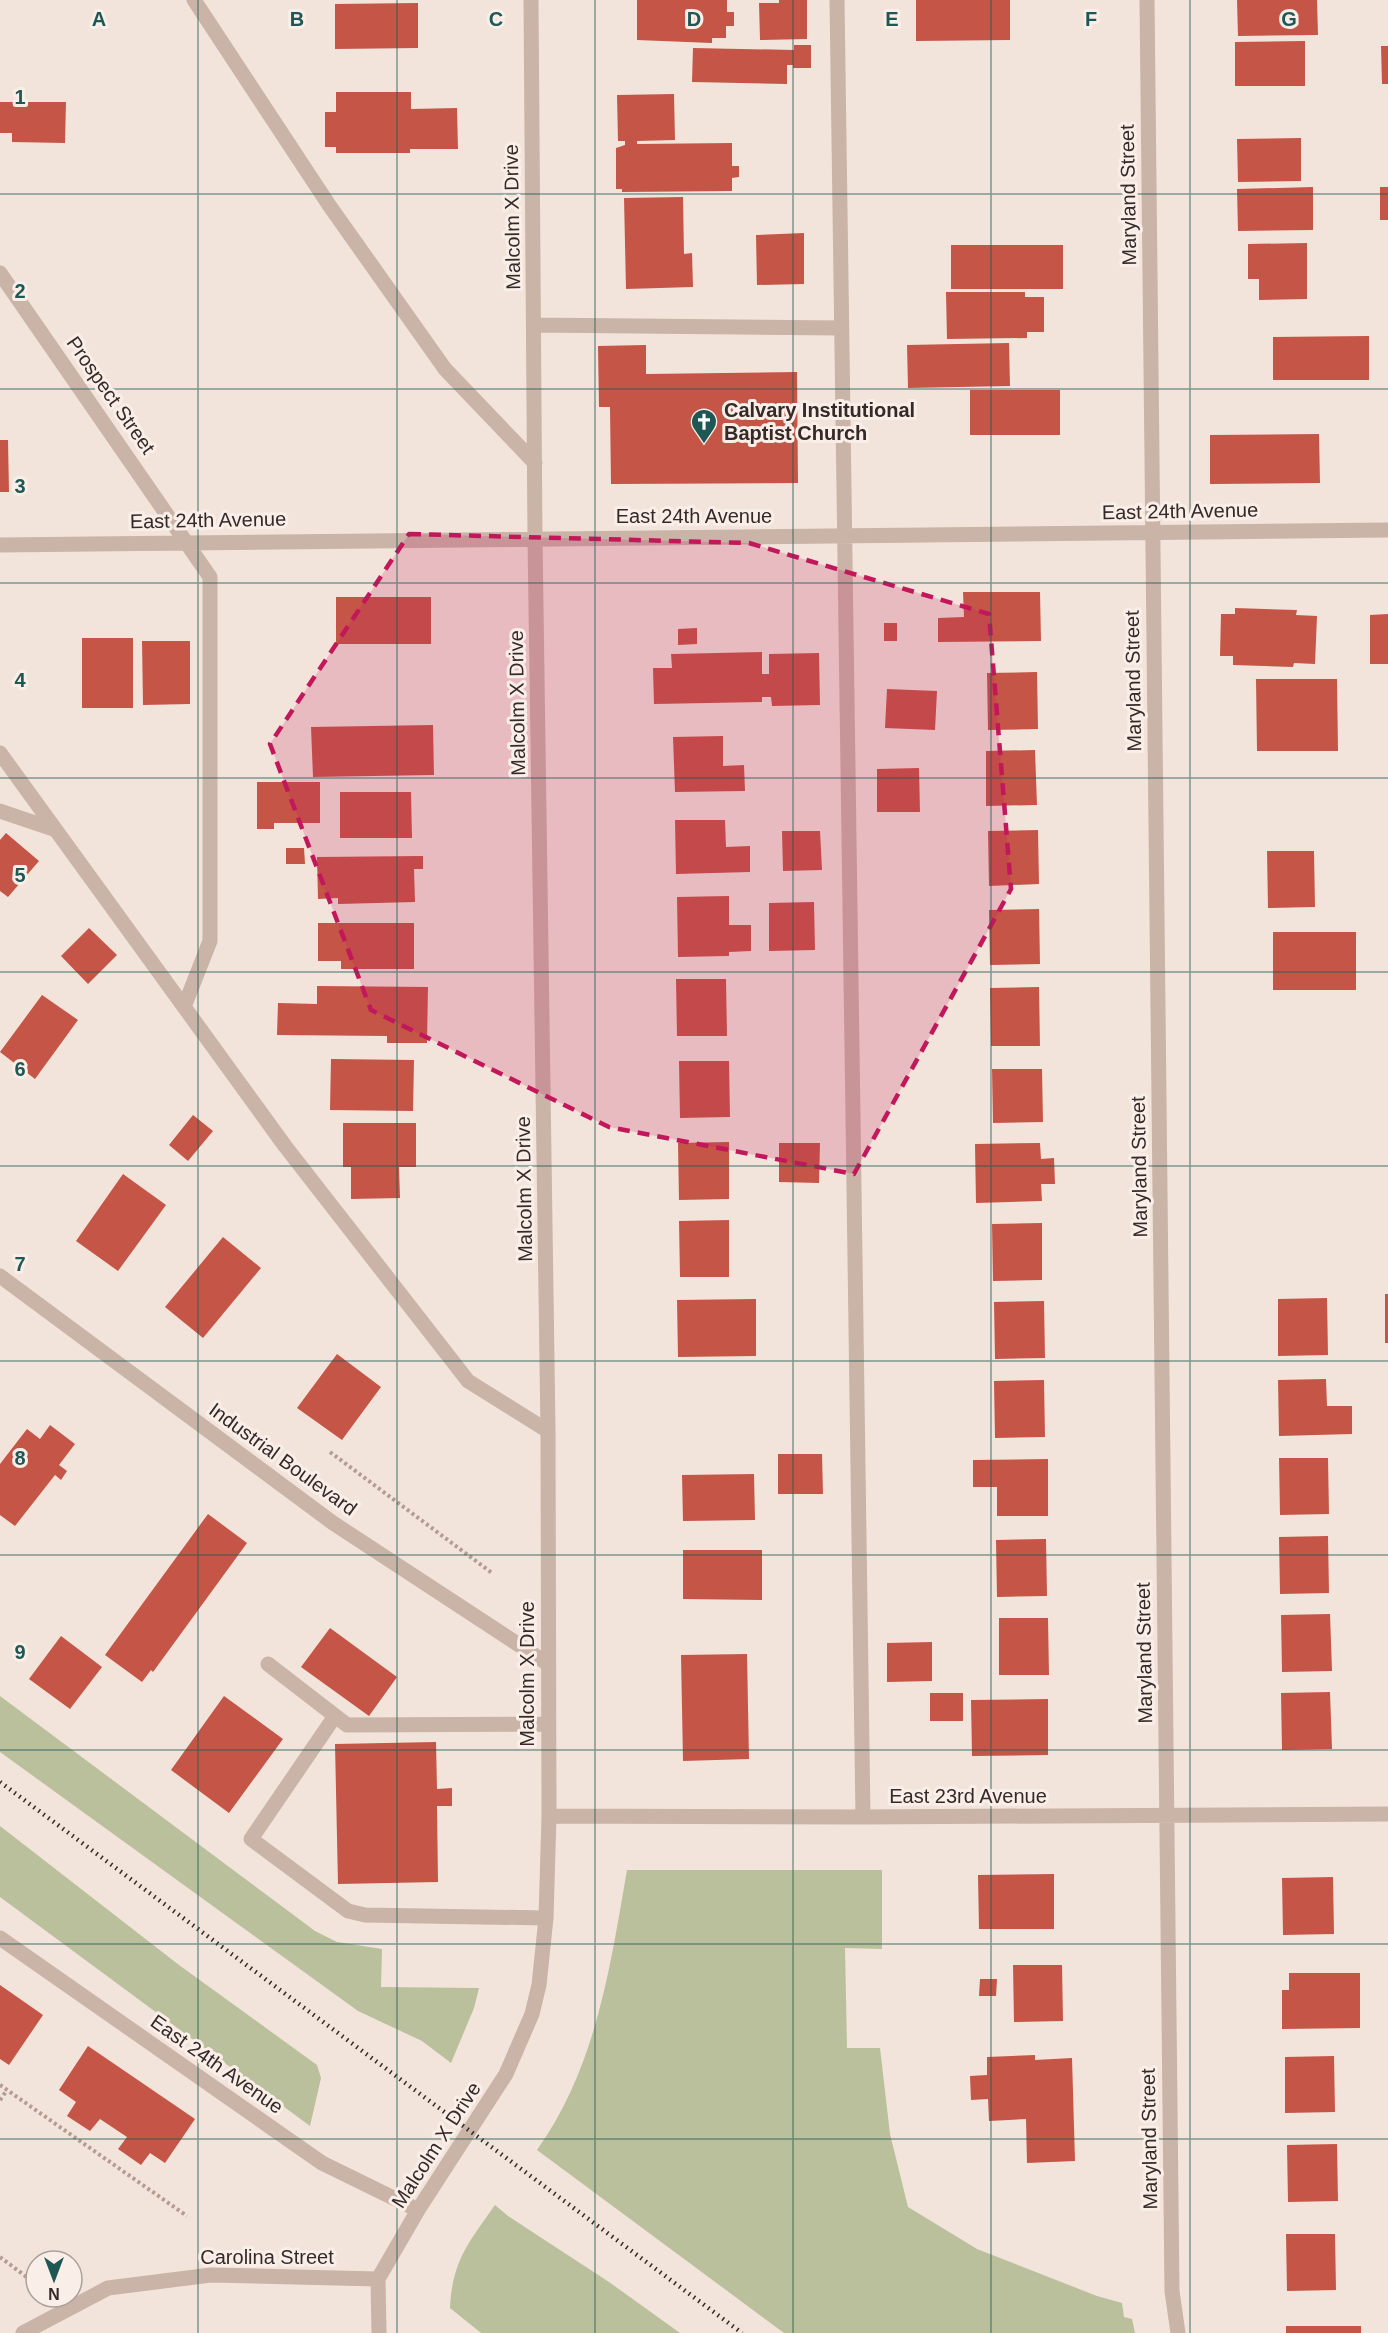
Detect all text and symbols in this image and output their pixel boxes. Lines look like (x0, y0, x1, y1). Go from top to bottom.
text: A (92, 8, 106, 30)
text: B (290, 8, 304, 30)
text: C (489, 8, 503, 30)
text: D (687, 8, 701, 30)
text: E (885, 8, 899, 30)
text: F (1085, 8, 1097, 30)
text: G (1281, 8, 1297, 30)
text: 1 (14, 86, 26, 108)
street label: Maryland Street (1116, 124, 1140, 266)
street label: Malcolm X Drive (500, 144, 524, 290)
text: 2 (14, 280, 26, 302)
street label: Prospect Street (62, 332, 160, 458)
place label: Calvary Institutional Baptist Church (724, 399, 915, 444)
church icon: Calvary Institutional Baptist Church (689, 407, 719, 445)
text: 3 (14, 475, 26, 497)
street label: East 24th Avenue (1102, 499, 1258, 523)
street label: East 24th Avenue (616, 505, 772, 527)
street label: East 24th Avenue (130, 508, 286, 532)
street label: Maryland Street (1121, 610, 1145, 752)
street label: Malcolm X Drive (505, 630, 529, 776)
text: 4 (14, 669, 26, 691)
text: 5 (14, 864, 26, 886)
text: 6 (14, 1058, 26, 1080)
street label: Maryland Street (1127, 1096, 1151, 1238)
street label: Malcolm X Drive (512, 1116, 536, 1262)
text: 7 (14, 1253, 26, 1275)
street label: Industrial Boulevard (205, 1398, 361, 1520)
text: 8 (14, 1447, 26, 1469)
street label: Maryland Street (1132, 1582, 1156, 1724)
street label: Malcolm X Drive (516, 1601, 538, 1747)
text: 9 (14, 1641, 26, 1663)
street label: East 23rd Avenue (889, 1785, 1047, 1807)
street label: East 24th Avenue (147, 2010, 287, 2118)
street label: Maryland Street (1137, 2068, 1161, 2210)
street label: Malcolm X Drive (387, 2078, 485, 2212)
street label: Carolina Street (200, 2246, 334, 2268)
north arrow (24, 2249, 84, 2309)
text: N (48, 2285, 60, 2302)

